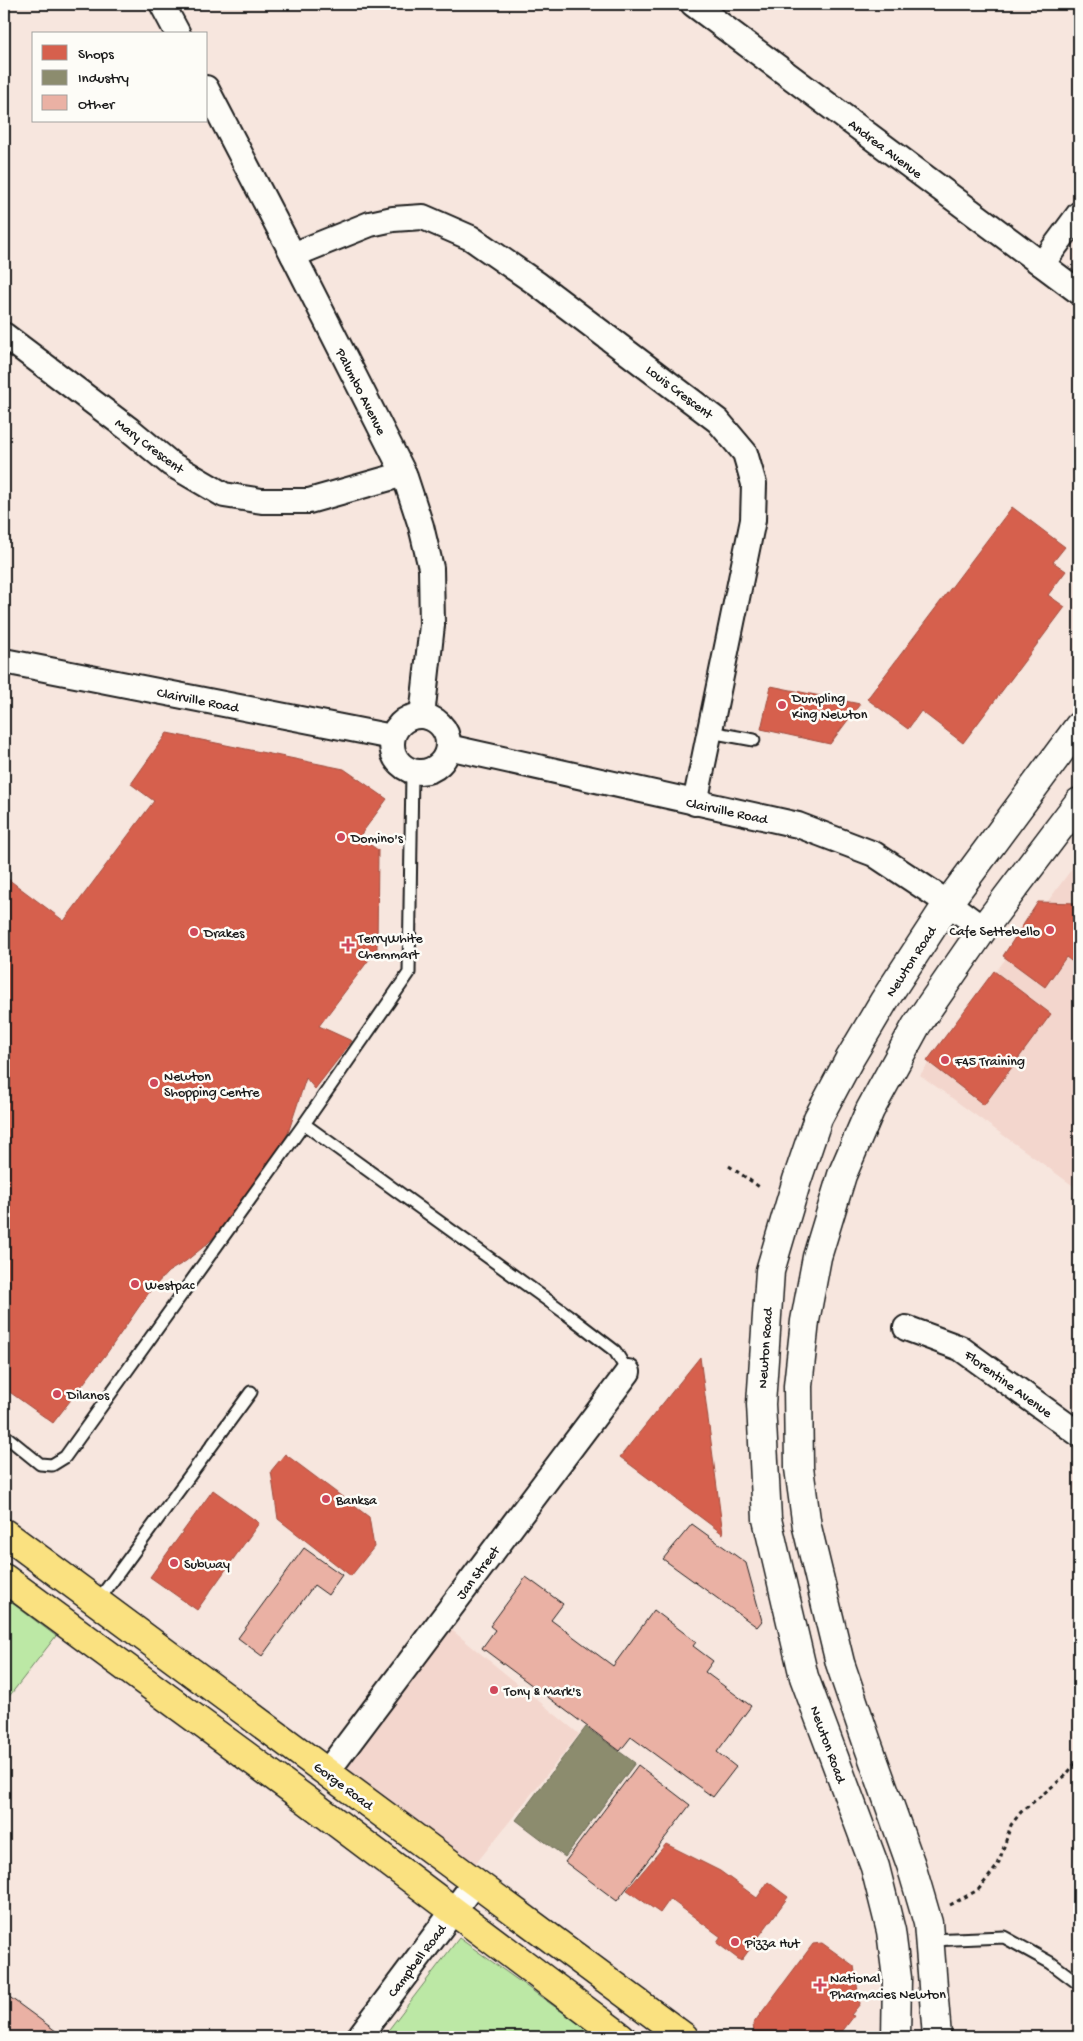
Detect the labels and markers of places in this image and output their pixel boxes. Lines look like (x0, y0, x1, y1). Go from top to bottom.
place label: Dumpling King Newton (791, 691, 868, 724)
marker: Dumpling King Newton (776, 699, 788, 711)
marker: Domino's (335, 831, 347, 843)
place label: Domino's (350, 831, 404, 848)
place label: Cafe Settebello (949, 924, 1040, 941)
marker: Cafe Settebello (1044, 924, 1056, 936)
marker: Drakes (188, 926, 200, 938)
place label: Drakes (203, 926, 245, 943)
place label: TerryWhite Chemmart (357, 931, 424, 964)
marker: TerryWhite Chemmart (342, 939, 354, 951)
marker: F45 Training (939, 1054, 951, 1066)
place label: F45 Training (954, 1054, 1025, 1071)
place label: Newton Shopping Centre (164, 1069, 260, 1102)
marker: Newton Shopping Centre (148, 1077, 160, 1089)
marker: Westpac (129, 1278, 141, 1290)
place label: Westpac (145, 1278, 196, 1295)
marker: Dilanos (51, 1388, 63, 1400)
place label: Dilanos (66, 1388, 110, 1405)
marker: Banksa (320, 1493, 332, 1505)
place label: Banksa (335, 1493, 378, 1510)
marker: Subway (168, 1557, 180, 1569)
place label: Subway (184, 1557, 230, 1574)
marker: Tony & Mark's (488, 1684, 500, 1696)
place label: Tony & Mark's (503, 1684, 582, 1701)
marker: Pizza Hut (729, 1936, 741, 1948)
place label: Pizza Hut (744, 1936, 801, 1953)
place label: National Pharmacies Newton (829, 1971, 946, 2004)
marker: National Pharmacies Newton (814, 1979, 826, 1991)

